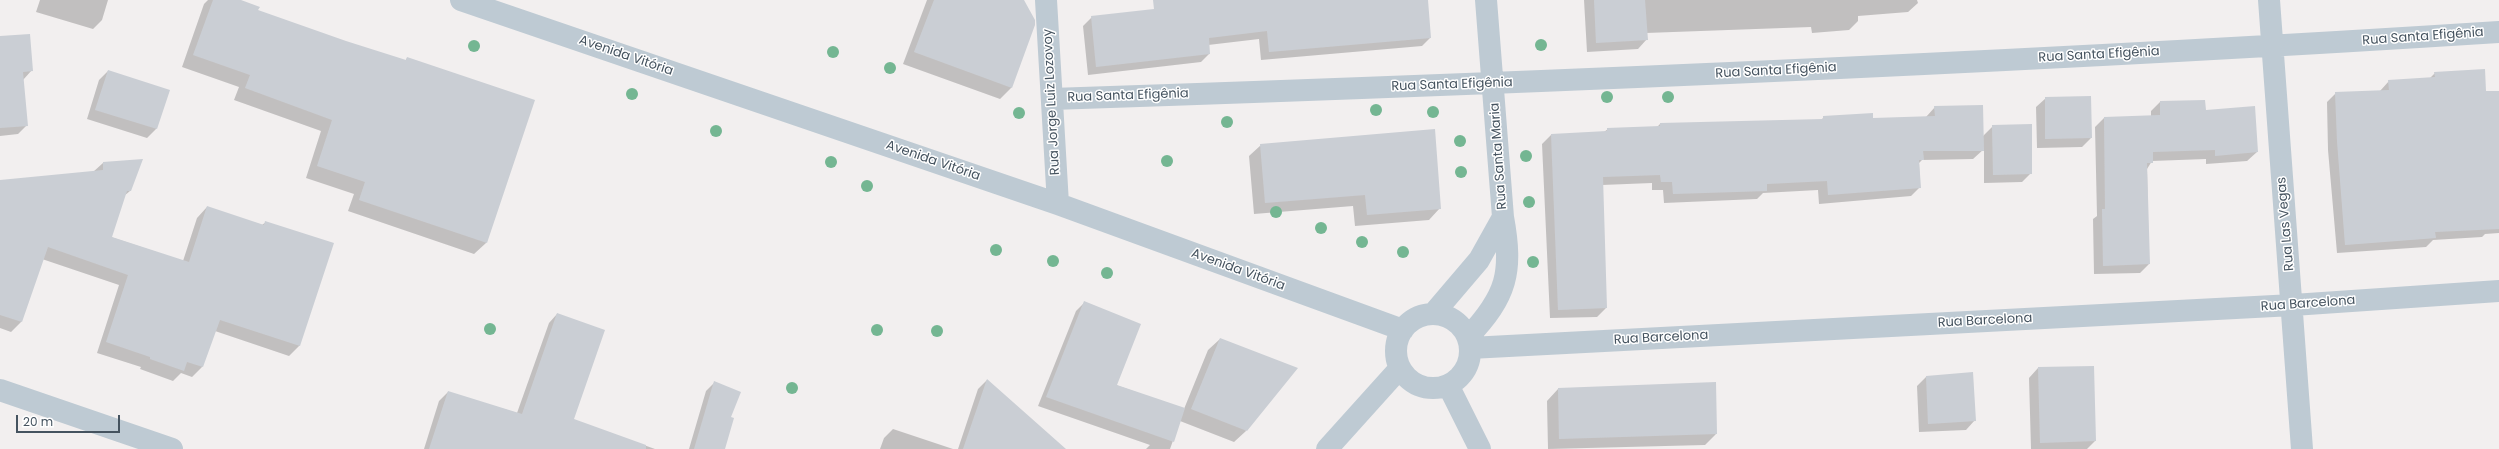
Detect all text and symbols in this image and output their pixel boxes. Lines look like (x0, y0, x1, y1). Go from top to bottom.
street label: Rua Santa Efigênia (2362, 25, 2484, 49)
street label: Rua Jorge Luiz Lozovoy (1040, 28, 1064, 176)
street label: Avenida Vitória (577, 33, 675, 79)
street label: Rua Santa Efigênia (2038, 44, 2160, 66)
street label: Rua Santa Efigênia (1715, 60, 1837, 82)
street label: Rua Santa Efigênia (1391, 75, 1513, 95)
street label: Rua Santa Efigênia (1067, 86, 1189, 106)
street label: Rua Santa Maria (1487, 102, 1511, 210)
street label: Avenida Vitória (884, 138, 982, 184)
street label: Rua Las Vegas (2274, 176, 2298, 272)
street label: Avenida Vitória (1189, 246, 1287, 294)
street label: Rua Barcelona (2260, 293, 2356, 315)
street label: Rua Barcelona (1937, 311, 2033, 331)
street label: Rua Barcelona (1613, 328, 1709, 348)
scale bar (18, 407, 122, 433)
text: 20 m (23, 413, 53, 430)

